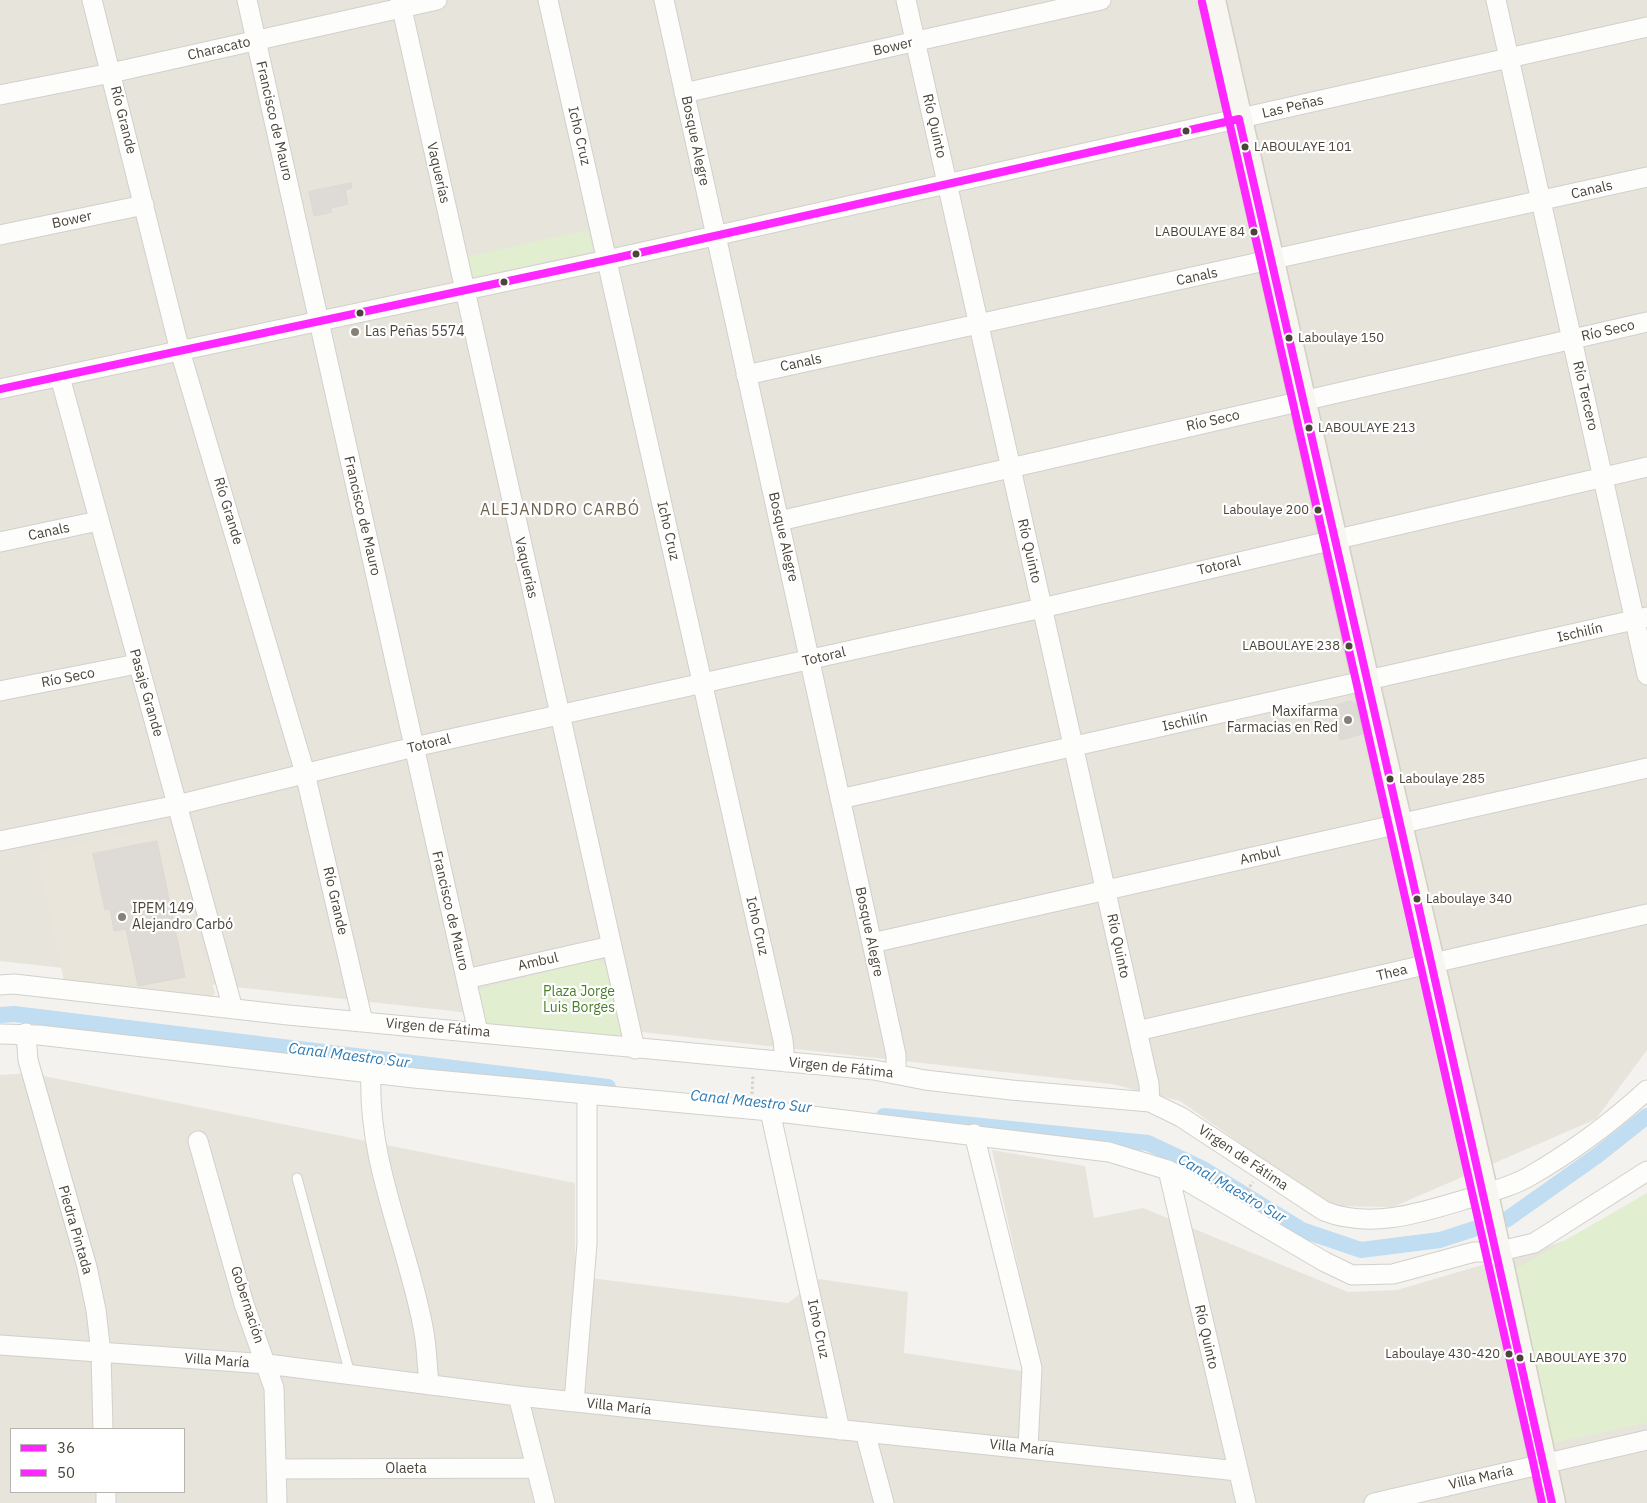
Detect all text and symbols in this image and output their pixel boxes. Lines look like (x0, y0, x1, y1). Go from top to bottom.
street label: Characato (186, 34, 252, 64)
street label: Bower (871, 34, 915, 60)
street label: Francisco de Mauro (252, 60, 296, 182)
street label: Río Grande (106, 84, 140, 156)
street label: Río Quinto (918, 92, 950, 160)
street label: Las Peñas (1261, 92, 1325, 122)
street label: Bosque Alegre (677, 95, 713, 187)
street label: Icho Cruz (564, 105, 594, 167)
unlabelled marker (1181, 126, 1191, 136)
place label: LABOULAYE 101 (1254, 139, 1352, 155)
street label: Vaquerías (423, 141, 453, 205)
marker: LABOULAYE 101 (1240, 142, 1250, 152)
street label: Canals (1570, 177, 1614, 203)
street label: Bower (50, 208, 94, 232)
place label: LABOULAYE 84 (1155, 224, 1245, 240)
marker: LABOULAYE 84 (1249, 227, 1259, 237)
unlabelled marker (631, 249, 641, 259)
street label: Canals (1175, 264, 1219, 290)
unlabelled marker (499, 277, 509, 287)
unlabelled marker (355, 308, 365, 318)
street label: Río Seco (1580, 317, 1636, 345)
place label: Las Peñas 5574 (365, 324, 465, 340)
marker: Las Peñas 5574 (349, 326, 361, 338)
place label: Laboulaye 150 (1298, 330, 1384, 346)
marker: Laboulaye 150 (1284, 333, 1294, 343)
street label: Canals (779, 350, 823, 376)
street label: Río Tercero (1569, 360, 1601, 432)
street label: Río Seco (1185, 407, 1241, 435)
place label: LABOULAYE 213 (1318, 420, 1416, 436)
marker: LABOULAYE 213 (1304, 423, 1314, 433)
street label: Francisco de Mauro (340, 455, 384, 577)
street label: Río Grande (210, 475, 246, 547)
street label: Bosque Alegre (765, 491, 801, 583)
district label: ALEJANDRO CARBÓ (478, 500, 642, 520)
street label: Icho Cruz (653, 500, 683, 562)
place label: Laboulaye 200 (1223, 502, 1309, 518)
marker: Laboulaye 200 (1313, 505, 1323, 515)
street label: Río Quinto (1013, 517, 1045, 585)
street label: Canals (27, 519, 71, 545)
street label: Vaquerías (511, 536, 541, 600)
street label: Totoral (1196, 553, 1242, 579)
street label: Ischilín (1556, 620, 1604, 646)
place label: LABOULAYE 238 (1242, 638, 1340, 654)
marker: LABOULAYE 238 (1344, 641, 1354, 651)
street label: Totoral (801, 644, 847, 670)
street label: Pasaje Grande (125, 647, 167, 739)
street label: Río Seco (40, 665, 96, 691)
place label: Maxifarma Farmacias en Red (1227, 704, 1338, 736)
street label: Ischilín (1161, 709, 1209, 735)
marker: Maxifarma Farmacias en Red (1342, 714, 1354, 726)
street label: Totoral (406, 731, 452, 757)
place label: Laboulaye 285 (1399, 771, 1485, 787)
marker: Laboulaye 285 (1385, 774, 1395, 784)
street label: Ambul (1238, 843, 1282, 869)
street label: Francisco de Mauro (428, 850, 472, 972)
street label: Río Grande (319, 865, 351, 937)
street label: Bosque Alegre (851, 886, 887, 978)
place label: Laboulaye 340 (1426, 891, 1512, 907)
marker: Laboulaye 340 (1412, 894, 1422, 904)
street label: Icho Cruz (742, 895, 772, 957)
place label: IPEM 149 Alejandro Carbó (132, 901, 233, 934)
marker: IPEM 149 Alejandro Carbó (116, 911, 128, 923)
street label: Río Quinto (1103, 912, 1133, 980)
street label: Ambul (516, 949, 560, 975)
street label: Thea (1375, 961, 1409, 985)
park label: Plaza Jorge Luis Borges (543, 984, 615, 1016)
street label: Virgen de Fátima (385, 1015, 491, 1041)
water label: Canal Maestro Sur (287, 1040, 411, 1072)
street label: Virgen de Fátima (788, 1054, 894, 1082)
water label: Canal Maestro Sur (689, 1087, 813, 1117)
street label: Virgen de Fátima (1195, 1122, 1291, 1194)
water label: Canal Maestro Sur (1175, 1151, 1289, 1227)
street label: Piedra Pintada (54, 1184, 96, 1276)
street label: Gobernación (227, 1264, 267, 1346)
street label: Icho Cruz (804, 1298, 832, 1360)
street label: Río Quinto (1190, 1303, 1222, 1371)
place label: Laboulaye 430-420 (1385, 1346, 1500, 1362)
marker: Laboulaye 430-420 (1504, 1349, 1514, 1359)
street label: Villa María (184, 1350, 250, 1372)
place label: LABOULAYE 370 (1529, 1350, 1627, 1366)
marker: LABOULAYE 370 (1515, 1353, 1525, 1363)
street label: Villa María (586, 1395, 652, 1419)
legend (10, 1428, 185, 1493)
street label: Villa María (989, 1436, 1055, 1460)
text: 36 (57, 1438, 75, 1457)
street label: Olaeta (385, 1461, 427, 1477)
street label: Villa María (1447, 1462, 1515, 1494)
text: 50 (57, 1463, 75, 1482)

